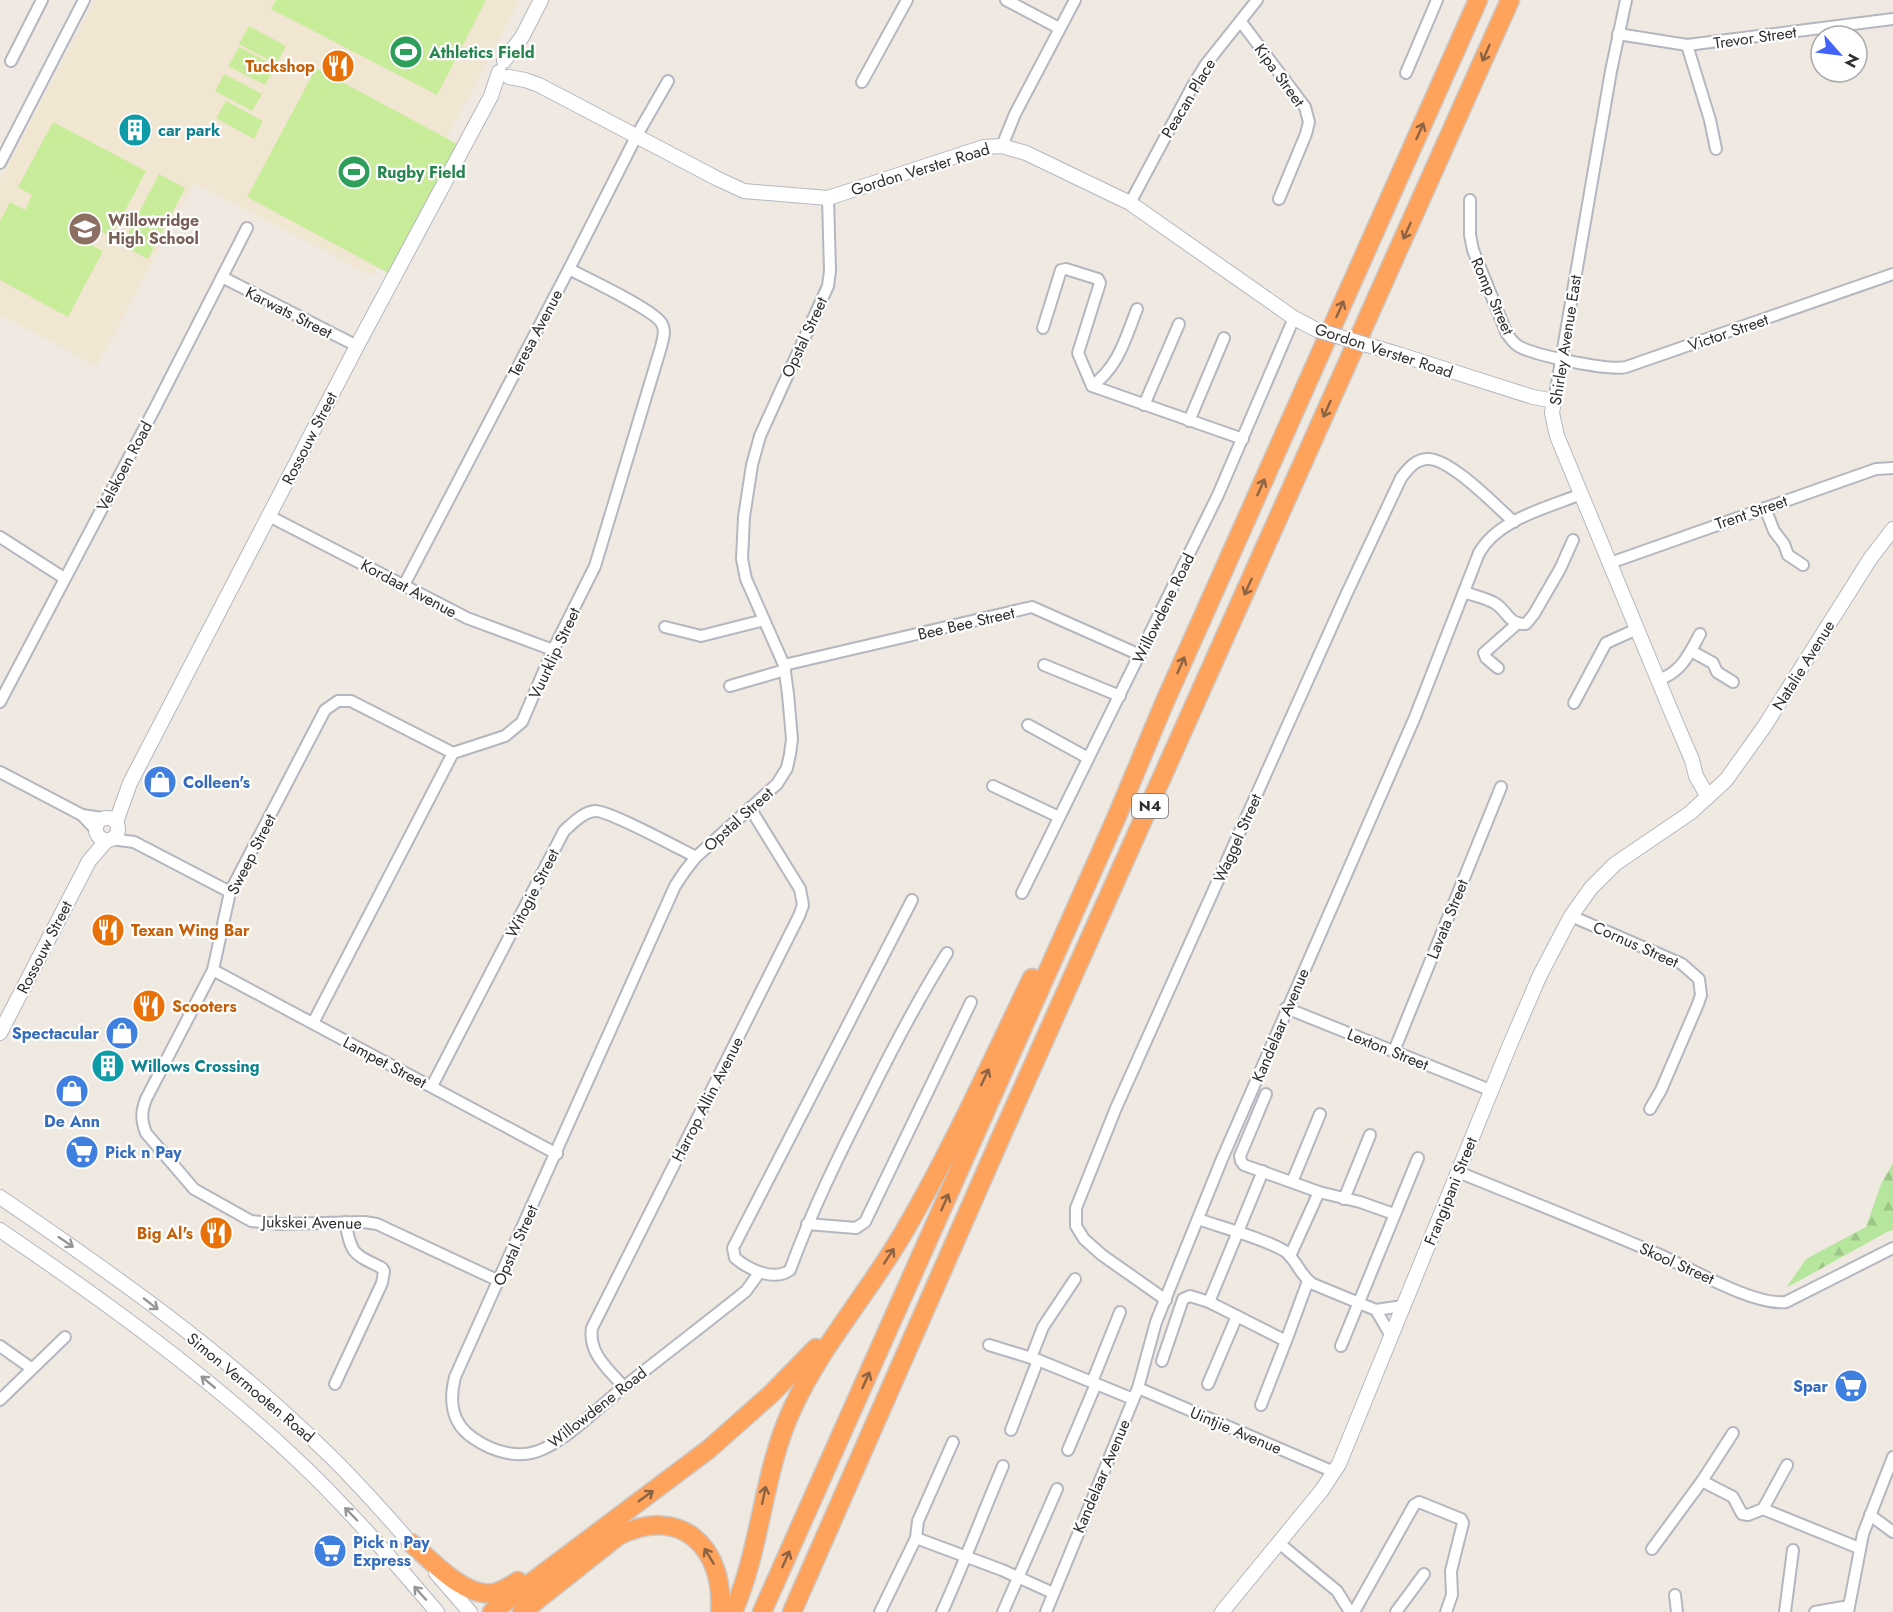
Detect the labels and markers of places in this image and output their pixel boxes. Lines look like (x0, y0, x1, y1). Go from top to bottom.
sports icon: Athletics Field (388, 34, 424, 70)
place label: Athletics Field (428, 41, 535, 64)
restaurant icon: Tuckshop (320, 48, 356, 84)
place label: Tuckshop (245, 55, 315, 78)
building icon: car park (117, 112, 153, 148)
place label: car park (158, 119, 221, 142)
sports icon: Rugby Field (336, 154, 372, 190)
place label: Rugby Field (377, 161, 466, 184)
place label: Willowridge High School (108, 209, 199, 250)
school or university icon: Willowridge High School (67, 211, 103, 247)
shop icon: Colleen's (142, 764, 178, 800)
place label: Colleen's (183, 771, 250, 794)
restaurant icon: Texan Wing Bar (90, 912, 126, 948)
place label: Texan Wing Bar (131, 919, 250, 942)
restaurant icon: Scooters (131, 988, 167, 1024)
place label: Scooters (172, 995, 237, 1018)
shop icon: Spectacular (104, 1015, 140, 1051)
place label: Spectacular (12, 1022, 99, 1045)
building icon: Willows Crossing (90, 1048, 126, 1084)
place label: Willows Crossing (131, 1055, 260, 1078)
shop icon: De Ann (54, 1073, 90, 1109)
place label: De Ann (44, 1110, 100, 1133)
supermarket icon: Pick n Pay (64, 1134, 100, 1170)
place label: Pick n Pay (105, 1141, 182, 1164)
restaurant icon: Big Al's (198, 1215, 234, 1251)
place label: Big Al's (137, 1222, 193, 1245)
supermarket icon: Spar (1833, 1368, 1869, 1404)
place label: Spar (1793, 1375, 1828, 1398)
place label: Pick n Pay Express (353, 1531, 430, 1572)
supermarket icon: Pick n Pay Express (312, 1533, 348, 1569)

